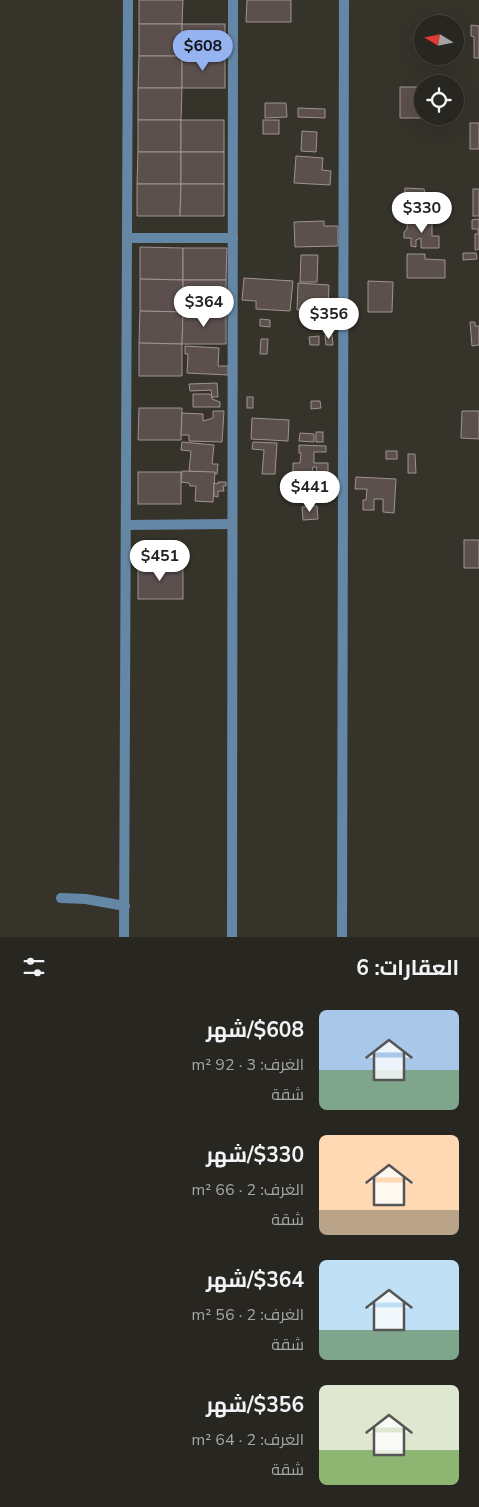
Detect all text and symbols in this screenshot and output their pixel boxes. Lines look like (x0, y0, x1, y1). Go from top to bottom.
north arrow (414, 15, 464, 65)
map controls (414, 15, 464, 125)
pin: $608 (173, 30, 233, 72)
text: $608 (184, 35, 222, 57)
button: locate (414, 75, 464, 125)
pin: $330 (392, 192, 452, 234)
text: $330 (403, 197, 441, 219)
pin: $364 (174, 286, 234, 328)
text: $364 (185, 291, 223, 313)
pin: $356 (299, 298, 359, 340)
text: $356 (310, 303, 348, 325)
pin: $441 (280, 470, 340, 513)
text: $441 (291, 476, 329, 498)
pin: $451 (130, 540, 190, 582)
text: $451 (141, 545, 179, 567)
icon: filters (20, 953, 48, 981)
text: العقارات: 6 (356, 954, 459, 982)
text: $608/شهر (206, 1016, 304, 1044)
icon: home (359, 1030, 419, 1090)
text: الغرف: 3 · 92 m² (191, 1054, 304, 1076)
text: شقة (271, 1084, 304, 1106)
text: $330/شهر (206, 1141, 304, 1169)
icon: home (359, 1155, 419, 1215)
text: الغرف: 2 · 66 m² (191, 1179, 304, 1201)
text: شقة (271, 1209, 304, 1231)
text: $364/شهر (206, 1266, 304, 1294)
icon: home (359, 1280, 419, 1340)
text: الغرف: 2 · 56 m² (191, 1304, 304, 1326)
text: شقة (271, 1334, 304, 1356)
text: $356/شهر (206, 1391, 304, 1419)
icon: home (359, 1405, 419, 1465)
text: الغرف: 2 · 64 m² (191, 1429, 304, 1451)
text: شقة (271, 1459, 304, 1481)

